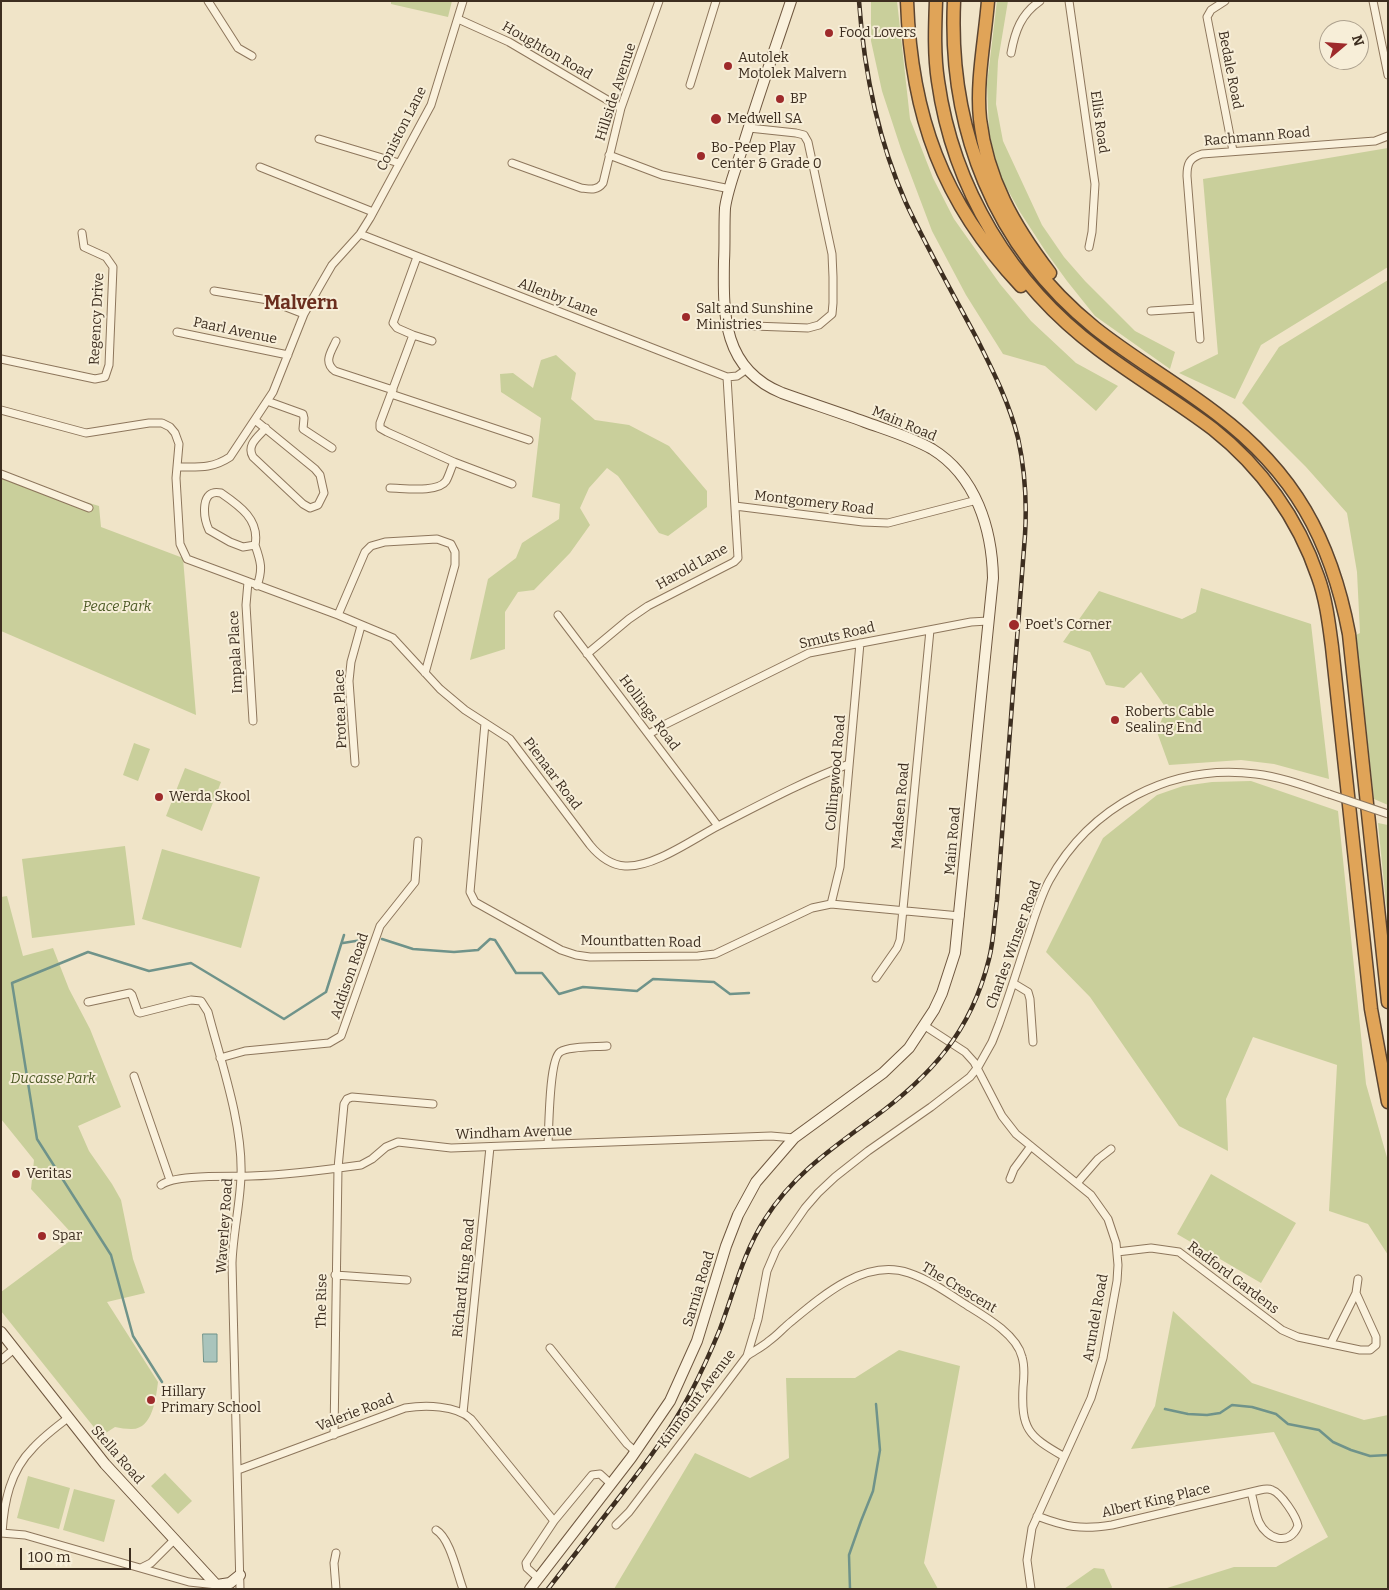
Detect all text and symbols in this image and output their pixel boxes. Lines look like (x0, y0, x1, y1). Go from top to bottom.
street label: Houghton Road (499, 18, 595, 84)
north arrow (1319, 20, 1369, 70)
place label: Food Lovers (839, 25, 916, 41)
marker: Food Lovers (823, 27, 835, 39)
street label: Bedale Road (1214, 29, 1246, 111)
text: N (1348, 33, 1368, 48)
street label: Hillside Avenue (592, 41, 640, 143)
place label: Autolek Motolek Malvern (738, 50, 847, 82)
marker: Autolek Motolek Malvern (722, 60, 734, 72)
street label: Coniston Lane (373, 84, 431, 174)
street label: Ellis Road (1086, 89, 1112, 155)
place label: BP (790, 91, 807, 107)
marker: BP (774, 93, 786, 105)
place label: Medwell SA (727, 111, 802, 127)
marker: Medwell SA (709, 112, 723, 126)
street label: Rachmann Road (1203, 124, 1311, 150)
place label: Bo-Peep Play Center & Grade 0 (711, 140, 822, 172)
marker: Bo-Peep Play Center & Grade 0 (695, 150, 707, 162)
street label: Regency Drive (86, 272, 108, 366)
street label: Allenby Lane (516, 275, 600, 321)
district label: Malvern (264, 293, 338, 315)
place label: Salt and Sunshine Ministries (696, 301, 813, 334)
marker: Salt and Sunshine Ministries (680, 311, 692, 323)
street label: Paarl Avenue (192, 314, 278, 348)
street label: Main Road (869, 403, 939, 445)
street label: Montgomery Road (753, 487, 875, 519)
street label: Harold Lane (653, 540, 731, 594)
park label: Peace Park (83, 599, 151, 615)
street label: Impala Place (225, 610, 247, 694)
place label: Poet's Corner (1025, 617, 1111, 633)
marker: Poet's Corner (1007, 618, 1021, 632)
street label: Smuts Road (797, 619, 877, 653)
street label: Protea Place (331, 669, 351, 749)
street label: Hollings Road (615, 672, 683, 754)
place label: Roberts Cable Sealing End (1125, 704, 1215, 736)
street label: Collingwood Road (823, 714, 849, 832)
marker: Roberts Cable Sealing End (1109, 714, 1121, 726)
street label: Pienaar Road (519, 735, 585, 813)
street label: Madsen Road (889, 762, 913, 850)
place label: Werda Skool (169, 789, 250, 805)
marker: Werda Skool (153, 791, 165, 803)
street label: Main Road (942, 806, 964, 876)
street label: Charles Winser Road (983, 879, 1045, 1011)
street label: Addison Road (327, 931, 373, 1021)
street label: Mountbatten Road (581, 933, 701, 951)
park label: Ducasse Park (10, 1071, 96, 1087)
street label: Windham Avenue (455, 1123, 573, 1143)
place label: Veritas (26, 1166, 72, 1182)
marker: Veritas (10, 1168, 22, 1180)
street label: Waverley Road (213, 1178, 237, 1274)
street label: Richard King Road (449, 1218, 479, 1338)
place label: Spar (52, 1228, 82, 1244)
marker: Spar (36, 1230, 48, 1242)
street label: Radford Gardens (1184, 1238, 1282, 1318)
street label: Sarnia Road (680, 1249, 718, 1329)
street label: The Crescent (918, 1259, 1000, 1317)
street label: The Rise (313, 1273, 331, 1329)
street label: Arundel Road (1080, 1273, 1112, 1363)
street label: Kinmount Avenue (655, 1347, 739, 1451)
place label: Hillary Primary School (161, 1384, 261, 1416)
street label: Valerie Road (314, 1391, 396, 1435)
marker: Hillary Primary School (145, 1394, 157, 1406)
street label: Stella Road (87, 1422, 147, 1488)
street label: Albert King Place (1100, 1480, 1212, 1522)
scale bar (22, 1538, 134, 1570)
text: 100 m (28, 1548, 71, 1566)

